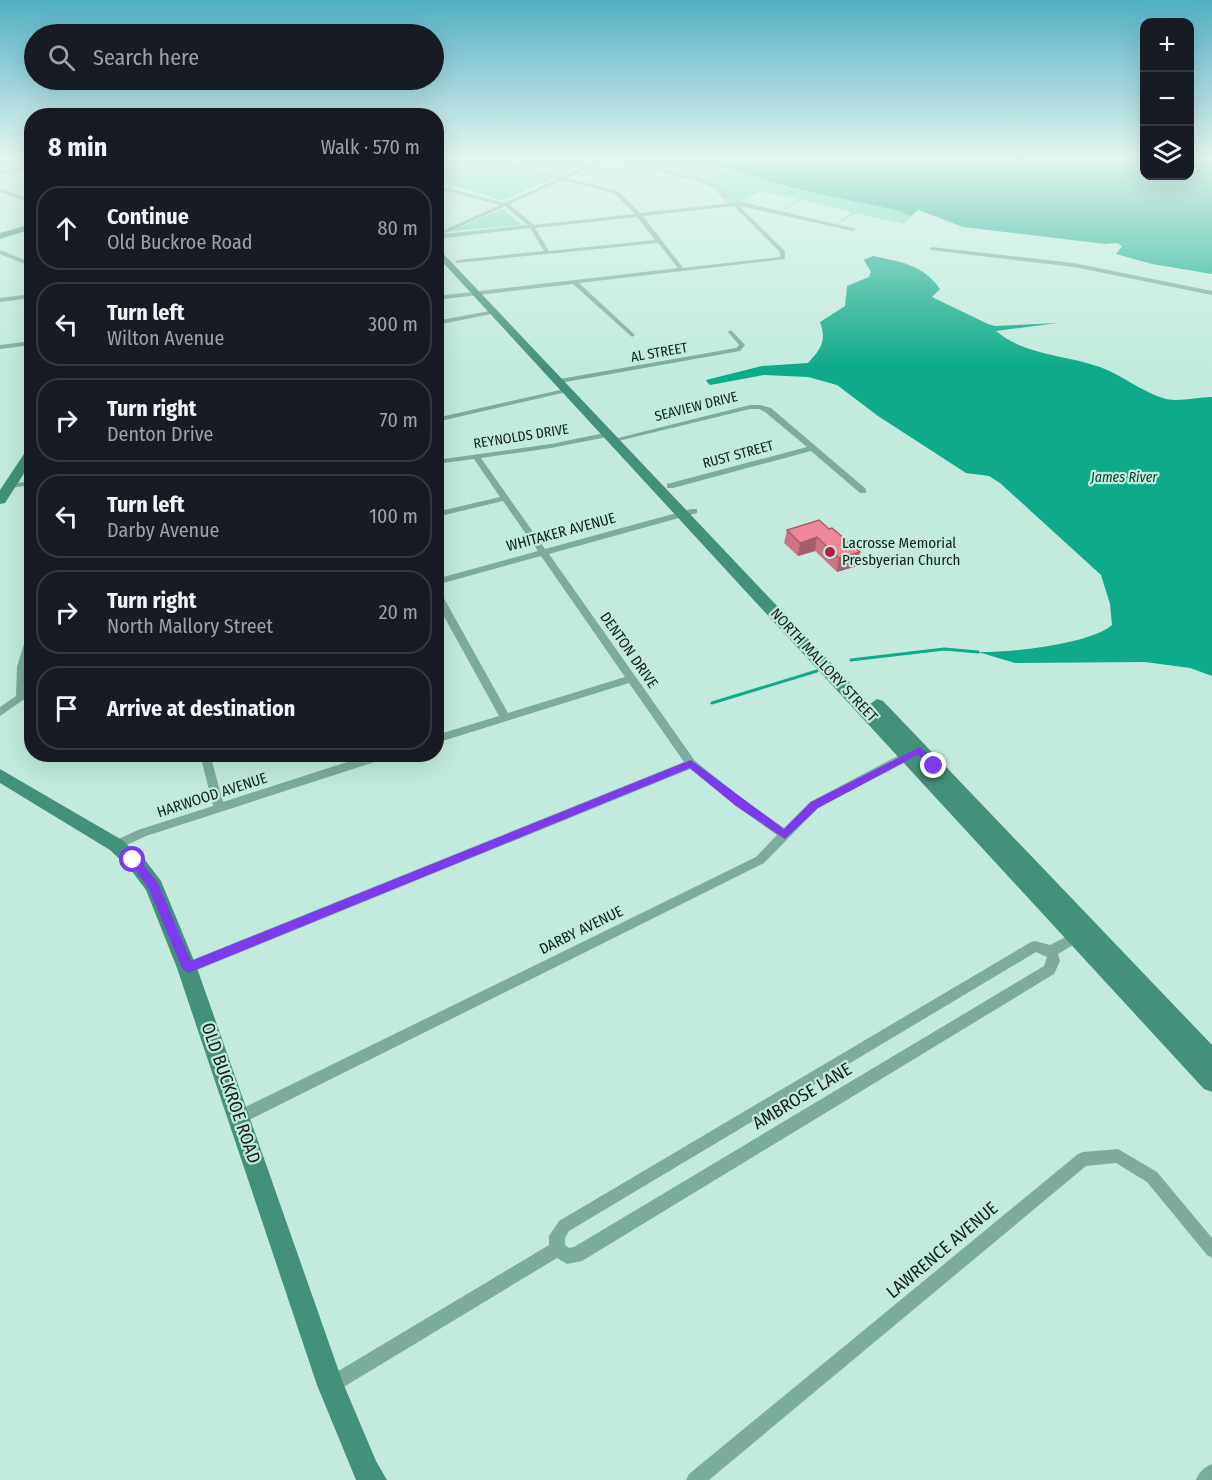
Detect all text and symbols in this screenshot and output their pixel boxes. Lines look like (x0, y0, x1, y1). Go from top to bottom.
map controls (1140, 18, 1194, 180)
button: + (1140, 18, 1194, 72)
search box (24, 24, 444, 90)
icon: search (45, 41, 78, 74)
text: Search here (93, 44, 199, 71)
button: − (1140, 72, 1194, 126)
button: layers (1140, 126, 1194, 180)
text: 8 min (48, 132, 107, 163)
text: Walk · 570 m (321, 135, 420, 159)
text: Continue (107, 203, 189, 230)
icon: ahead (50, 212, 83, 245)
text: 80 m (378, 216, 418, 240)
text: Old Buckroe Road (107, 230, 252, 254)
text: Turn left (107, 299, 185, 326)
icon: left (50, 308, 83, 341)
text: 300 m (368, 312, 418, 336)
text: Wilton Avenue (107, 326, 224, 350)
street label: AL STREET (629, 339, 689, 366)
street label: SEAVIEW DRIVE (653, 388, 740, 425)
text: Turn right (107, 395, 196, 422)
icon: right (50, 404, 83, 437)
text: 70 m (380, 408, 418, 432)
street label: REYNOLDS DRIVE (472, 421, 570, 452)
text: Denton Drive (107, 422, 213, 446)
street label: RUST STREET (701, 437, 776, 472)
water label: James River (1090, 469, 1158, 486)
text: Turn left (107, 491, 185, 518)
icon: left (50, 500, 83, 533)
text: 100 m (369, 504, 418, 528)
street label: WHITAKER AVENUE (504, 509, 618, 555)
text: Darby Avenue (107, 518, 219, 542)
place label: Lacrosse Memorial Presbyerian Church (842, 534, 960, 569)
marker: Lacrosse Memorial Presbyerian Church (823, 545, 837, 559)
text: Turn right (107, 587, 196, 614)
icon: right (50, 596, 83, 629)
text: 20 m (379, 600, 418, 624)
street label: NORTH MALLORY STREET (767, 605, 881, 726)
street label: DENTON DRIVE (596, 608, 662, 692)
text: North Mallory Street (107, 614, 273, 638)
icon: arrive (50, 692, 83, 725)
text: Arrive at destination (107, 695, 295, 722)
route end (920, 752, 946, 778)
street label: HARWOOD AVENUE (155, 769, 269, 821)
route start (119, 846, 145, 872)
street label: DARBY AVENUE (536, 902, 626, 958)
street label: OLD BUCKROE ROAD (197, 1020, 265, 1166)
street label: AMBROSE LANE (749, 1058, 855, 1134)
street label: LAWRENCE AVENUE (882, 1197, 1002, 1303)

